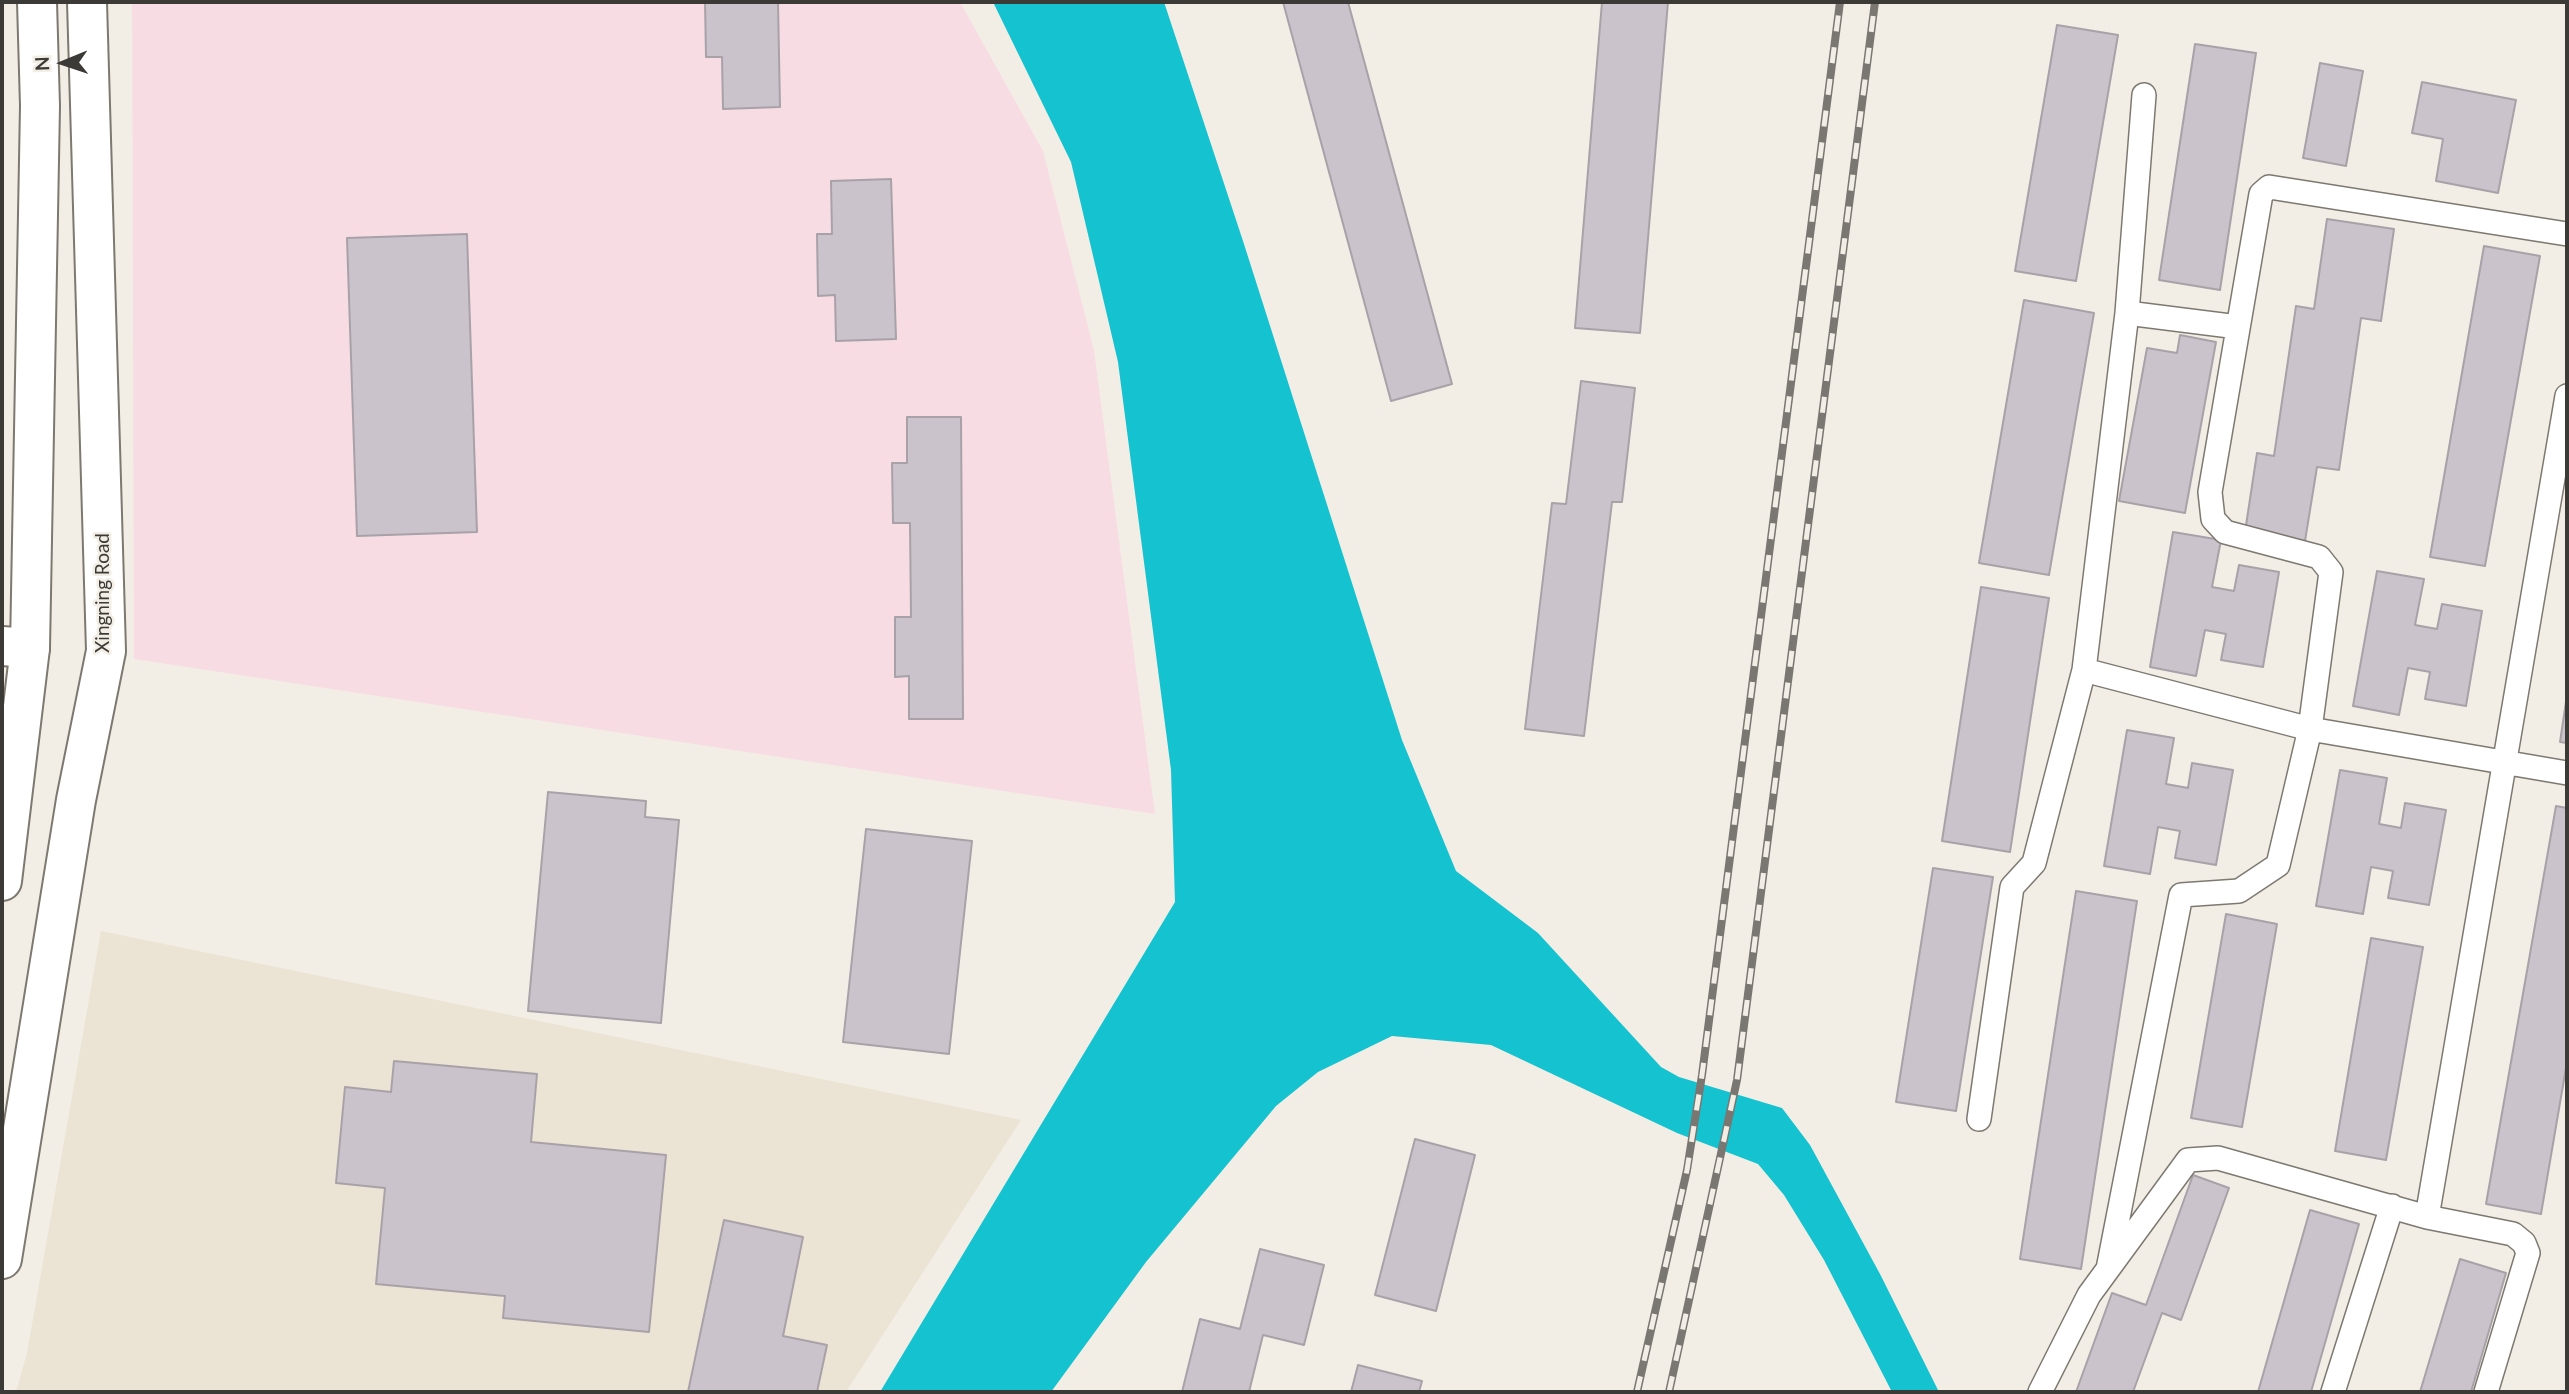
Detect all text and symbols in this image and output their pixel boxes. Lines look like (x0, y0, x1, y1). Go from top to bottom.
north arrow (28, 28, 98, 98)
text: N (30, 56, 53, 71)
street label: Xingning Road (92, 533, 114, 653)

